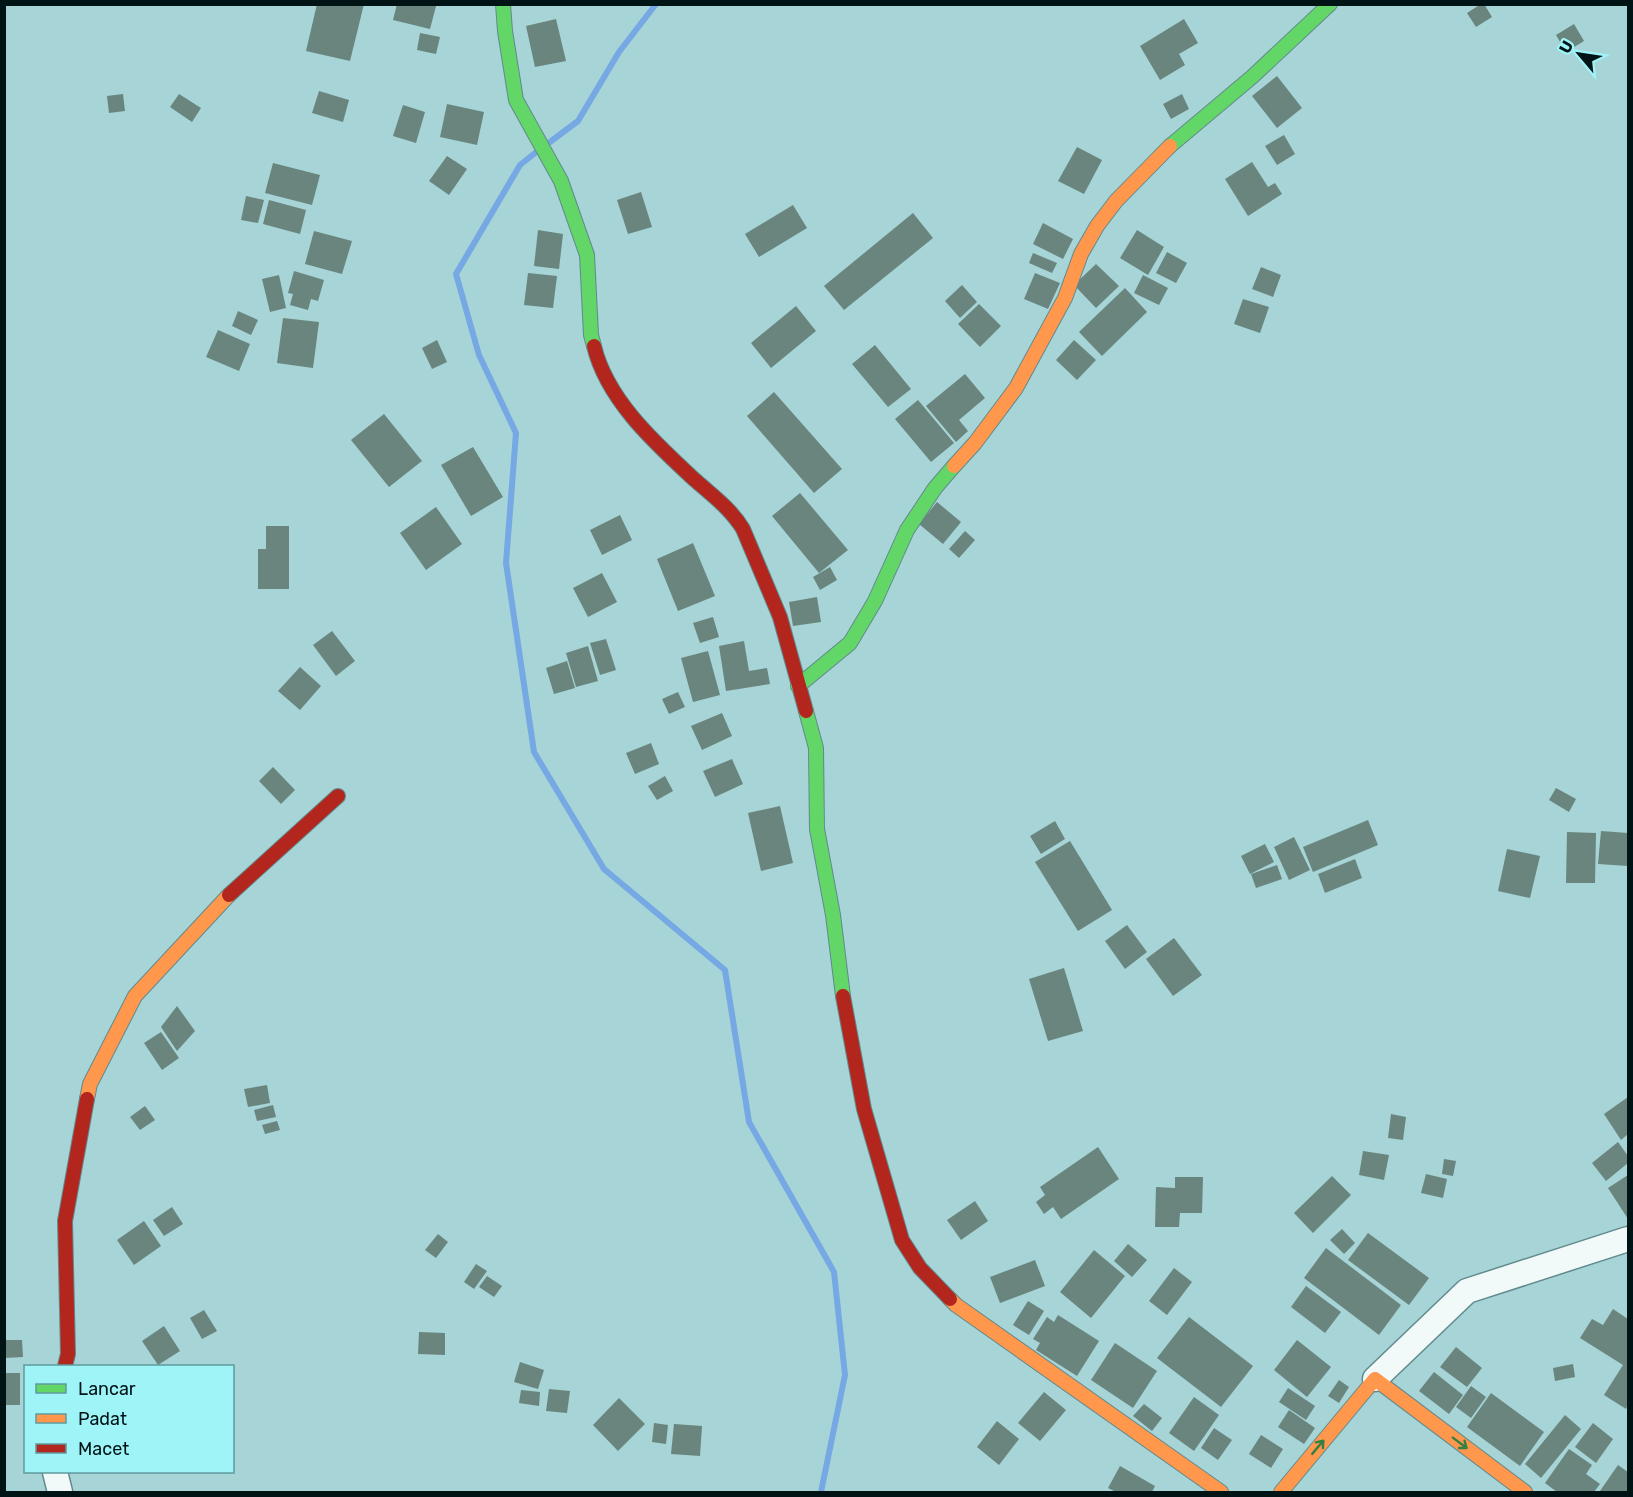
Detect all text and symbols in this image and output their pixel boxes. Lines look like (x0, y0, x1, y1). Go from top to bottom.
north arrow (1549, 24, 1609, 84)
text: U (1555, 37, 1577, 57)
legend (24, 1365, 234, 1473)
text: Lancar (78, 1378, 136, 1400)
text: Padat (78, 1408, 127, 1430)
one-way arrow (1451, 1436, 1467, 1449)
text: Macet (78, 1438, 129, 1460)
one-way arrow (1312, 1440, 1325, 1456)

